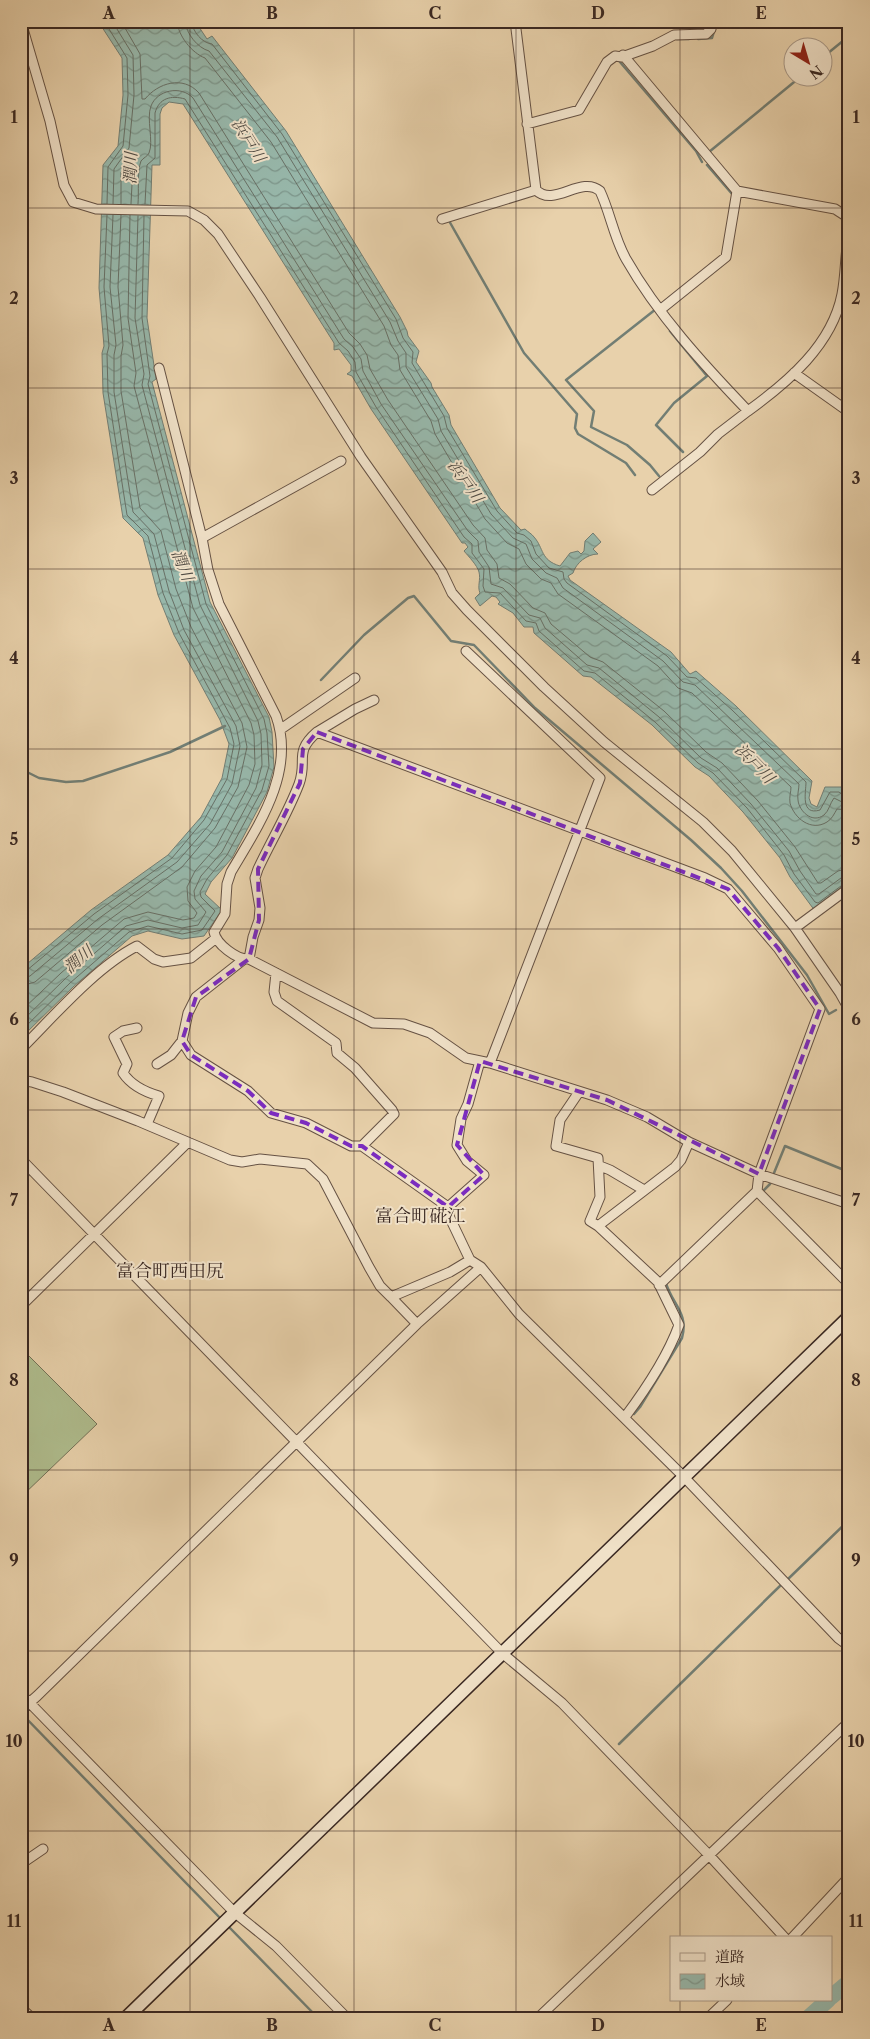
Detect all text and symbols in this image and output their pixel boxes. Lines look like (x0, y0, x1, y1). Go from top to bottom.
text: A (102, 3, 116, 23)
text: B (266, 3, 278, 23)
text: C (429, 3, 441, 23)
text: D (591, 3, 605, 23)
text: E (755, 3, 767, 23)
north arrow (782, 38, 832, 88)
text: N (806, 61, 826, 83)
text: 1 (10, 107, 18, 127)
text: 1 (852, 107, 860, 127)
water label: 浜戸川 (228, 114, 271, 167)
water label: 潤川 (119, 150, 141, 184)
text: 2 (9, 288, 19, 308)
text: 2 (851, 288, 861, 308)
water label: 浜戸川 (444, 456, 489, 508)
text: 3 (9, 468, 19, 488)
text: 3 (851, 468, 861, 488)
water label: 潤川 (168, 546, 199, 585)
text: 4 (9, 648, 19, 668)
text: 4 (851, 648, 861, 668)
water label: 浜戸川 (731, 739, 780, 789)
text: 5 (10, 829, 19, 849)
text: 5 (852, 829, 861, 849)
water label: 潤川 (59, 940, 98, 977)
text: 6 (9, 1009, 19, 1029)
text: 6 (851, 1009, 861, 1029)
text: 7 (10, 1190, 19, 1210)
text: 7 (852, 1190, 861, 1210)
district label: 富合町硴江 (375, 1205, 465, 1227)
district label: 富合町西田尻 (116, 1260, 224, 1282)
text: 8 (9, 1370, 19, 1390)
text: 8 (851, 1370, 861, 1390)
text: 9 (9, 1550, 19, 1570)
text: 9 (851, 1550, 861, 1570)
text: 10 (5, 1731, 23, 1751)
text: 10 (847, 1731, 865, 1751)
text: 11 (7, 1911, 22, 1931)
text: 11 (849, 1911, 864, 1931)
legend (670, 1936, 832, 2002)
text: 道路 (715, 1947, 745, 1966)
text: 水域 (715, 1971, 745, 1990)
text: A (102, 2015, 116, 2035)
text: B (266, 2015, 278, 2035)
text: C (429, 2015, 441, 2035)
text: D (591, 2015, 605, 2035)
text: E (755, 2015, 767, 2035)

